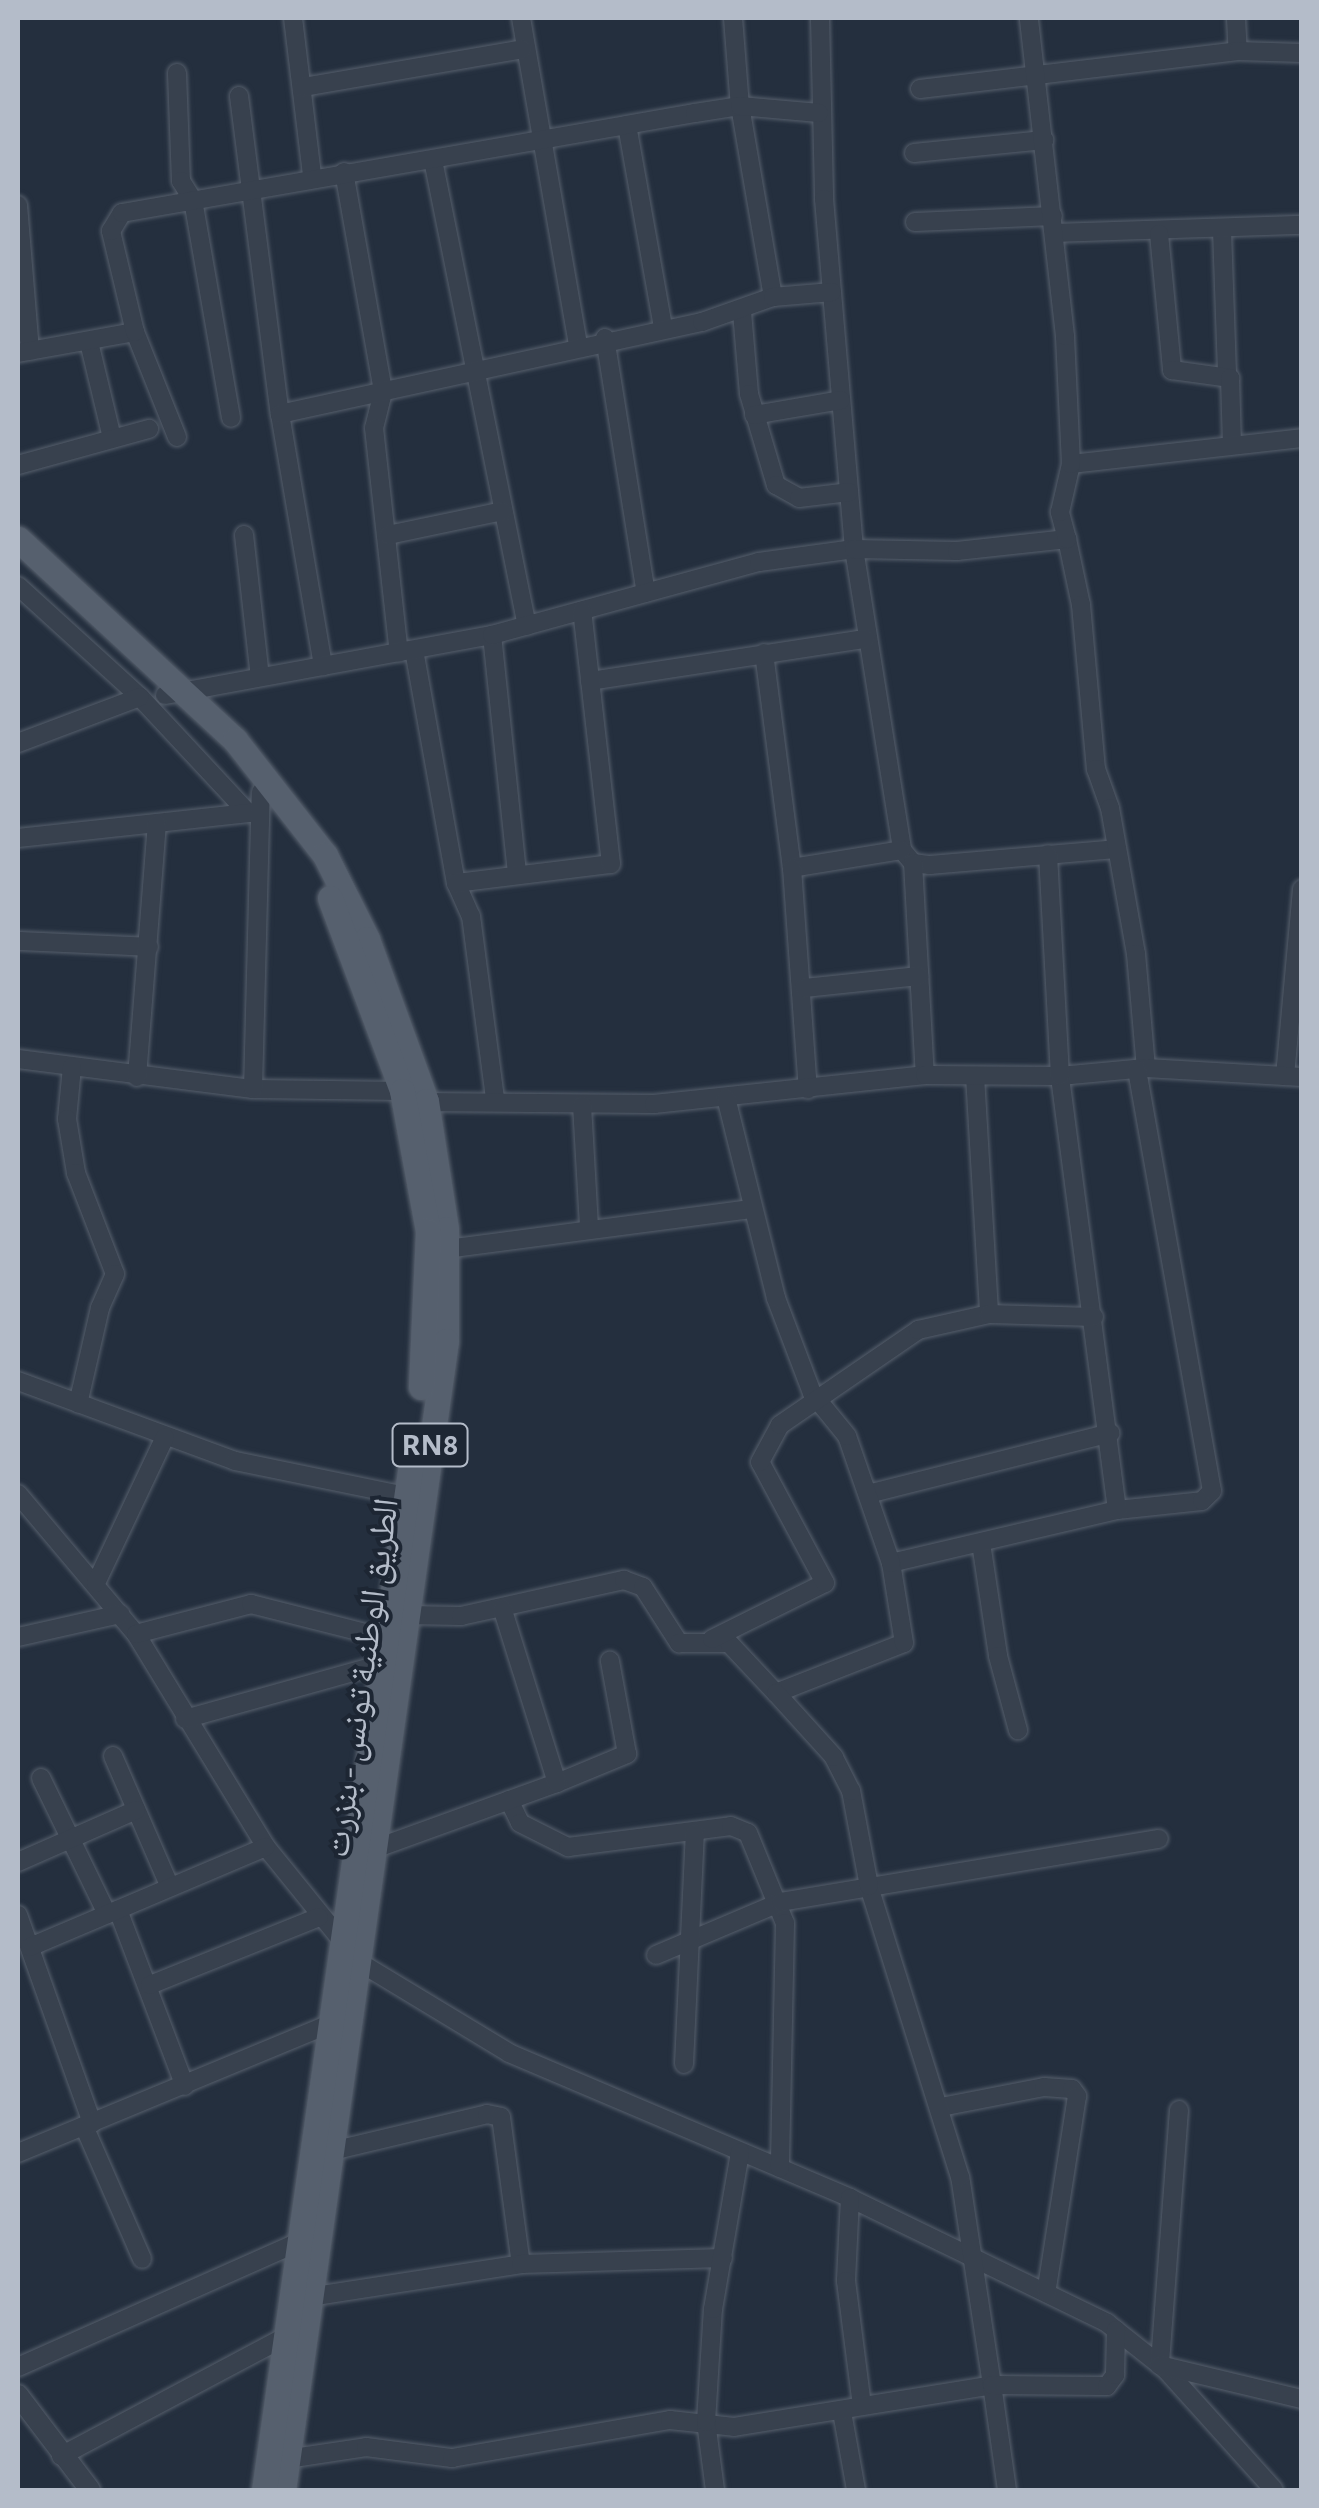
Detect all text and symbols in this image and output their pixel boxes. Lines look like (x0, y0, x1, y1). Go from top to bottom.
road number: RN8 (390, 1418, 470, 1472)
street label: الطريق الوطنية تونس - بنزرت (317, 1496, 409, 1860)

